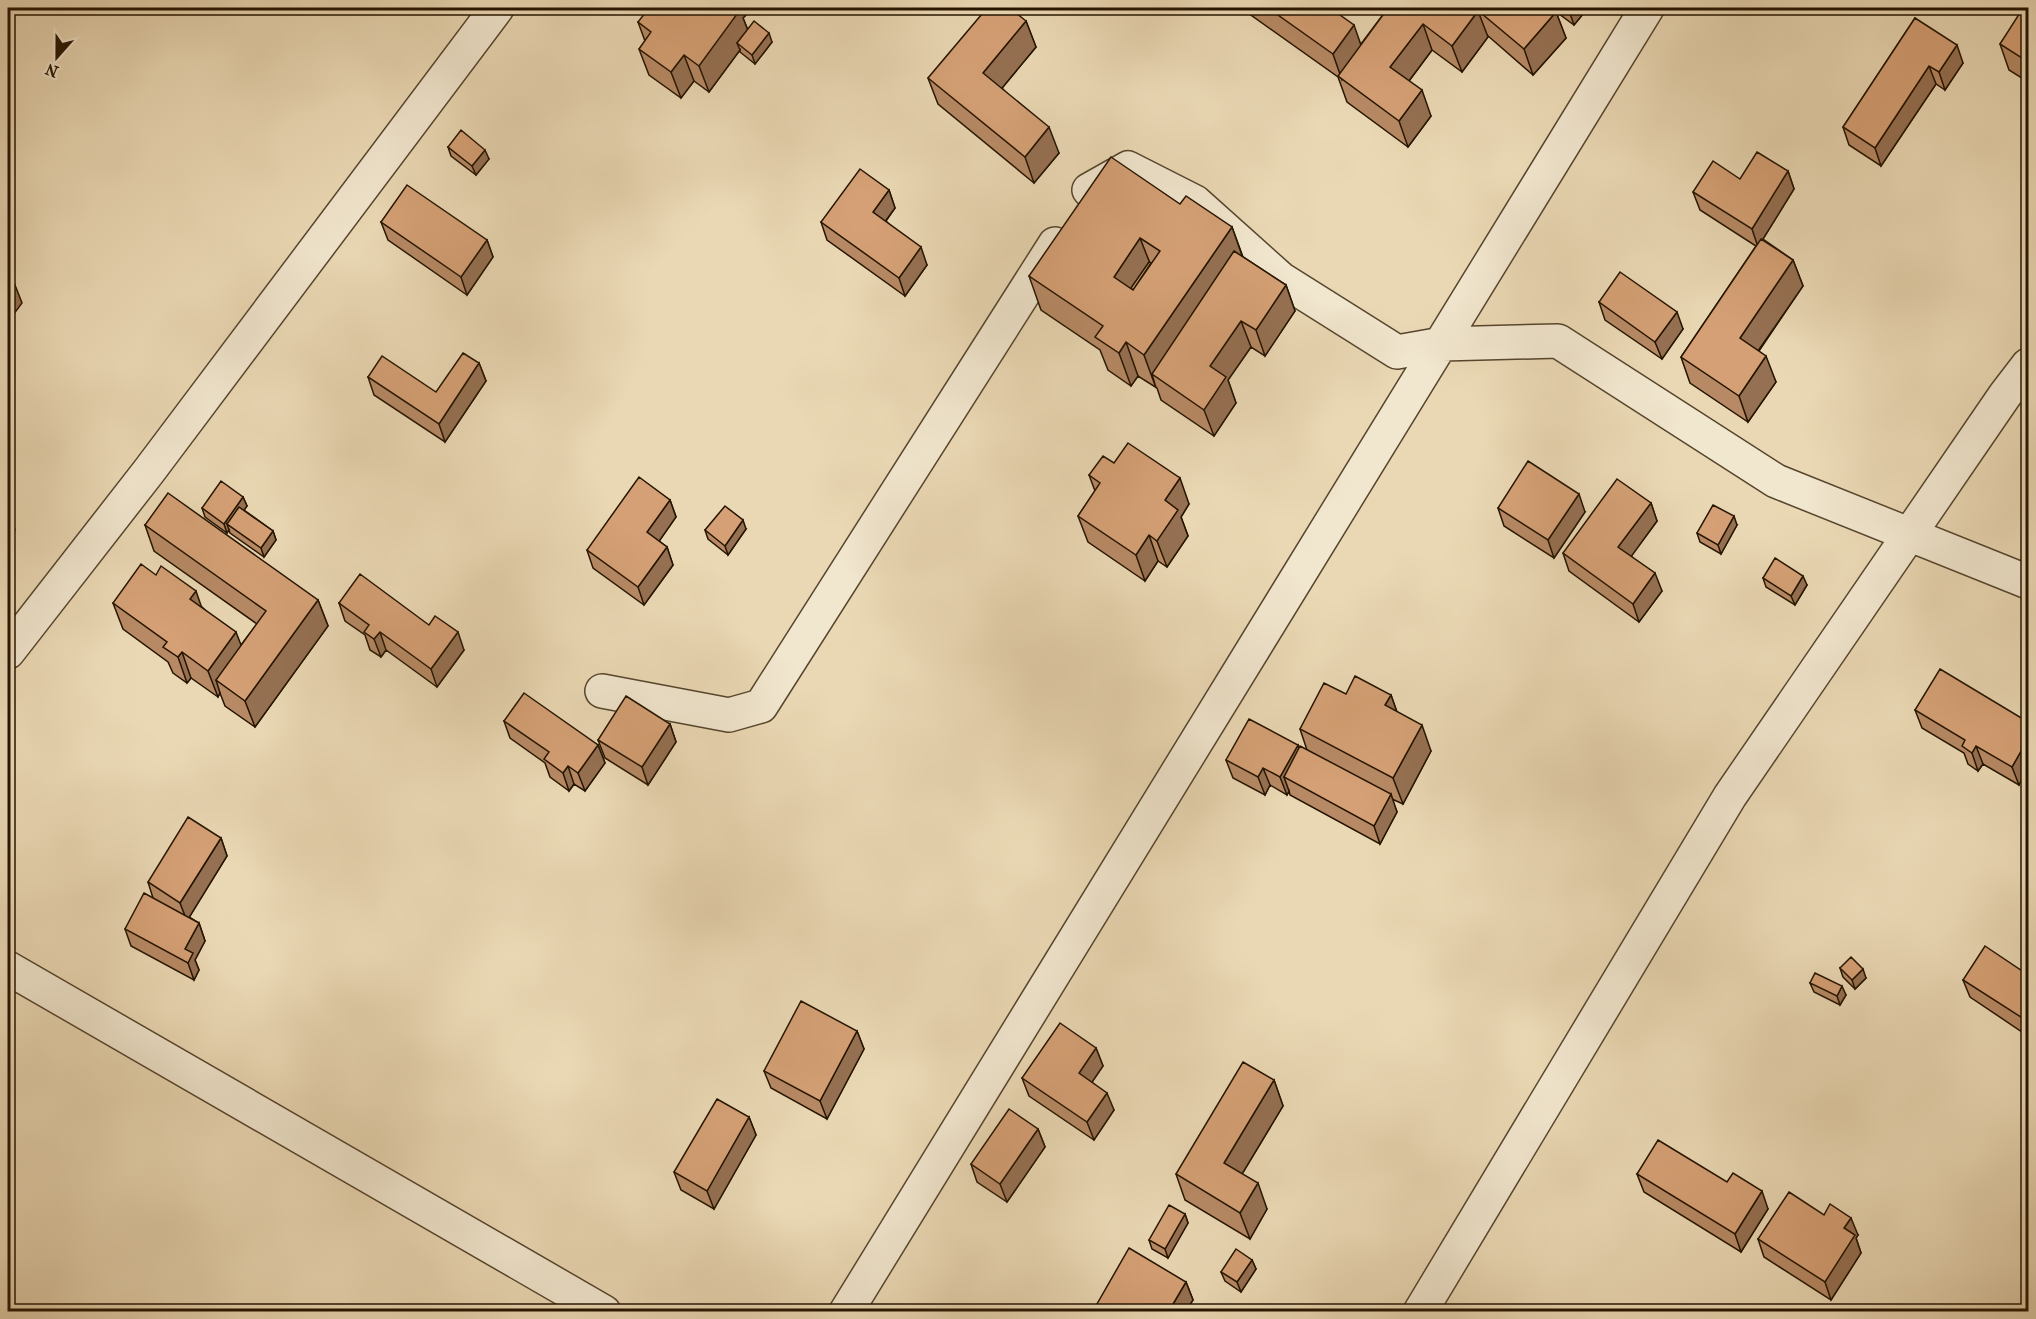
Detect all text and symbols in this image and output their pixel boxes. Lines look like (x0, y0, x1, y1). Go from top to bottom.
north arrow (27, 27, 87, 87)
text: N (42, 59, 61, 82)

